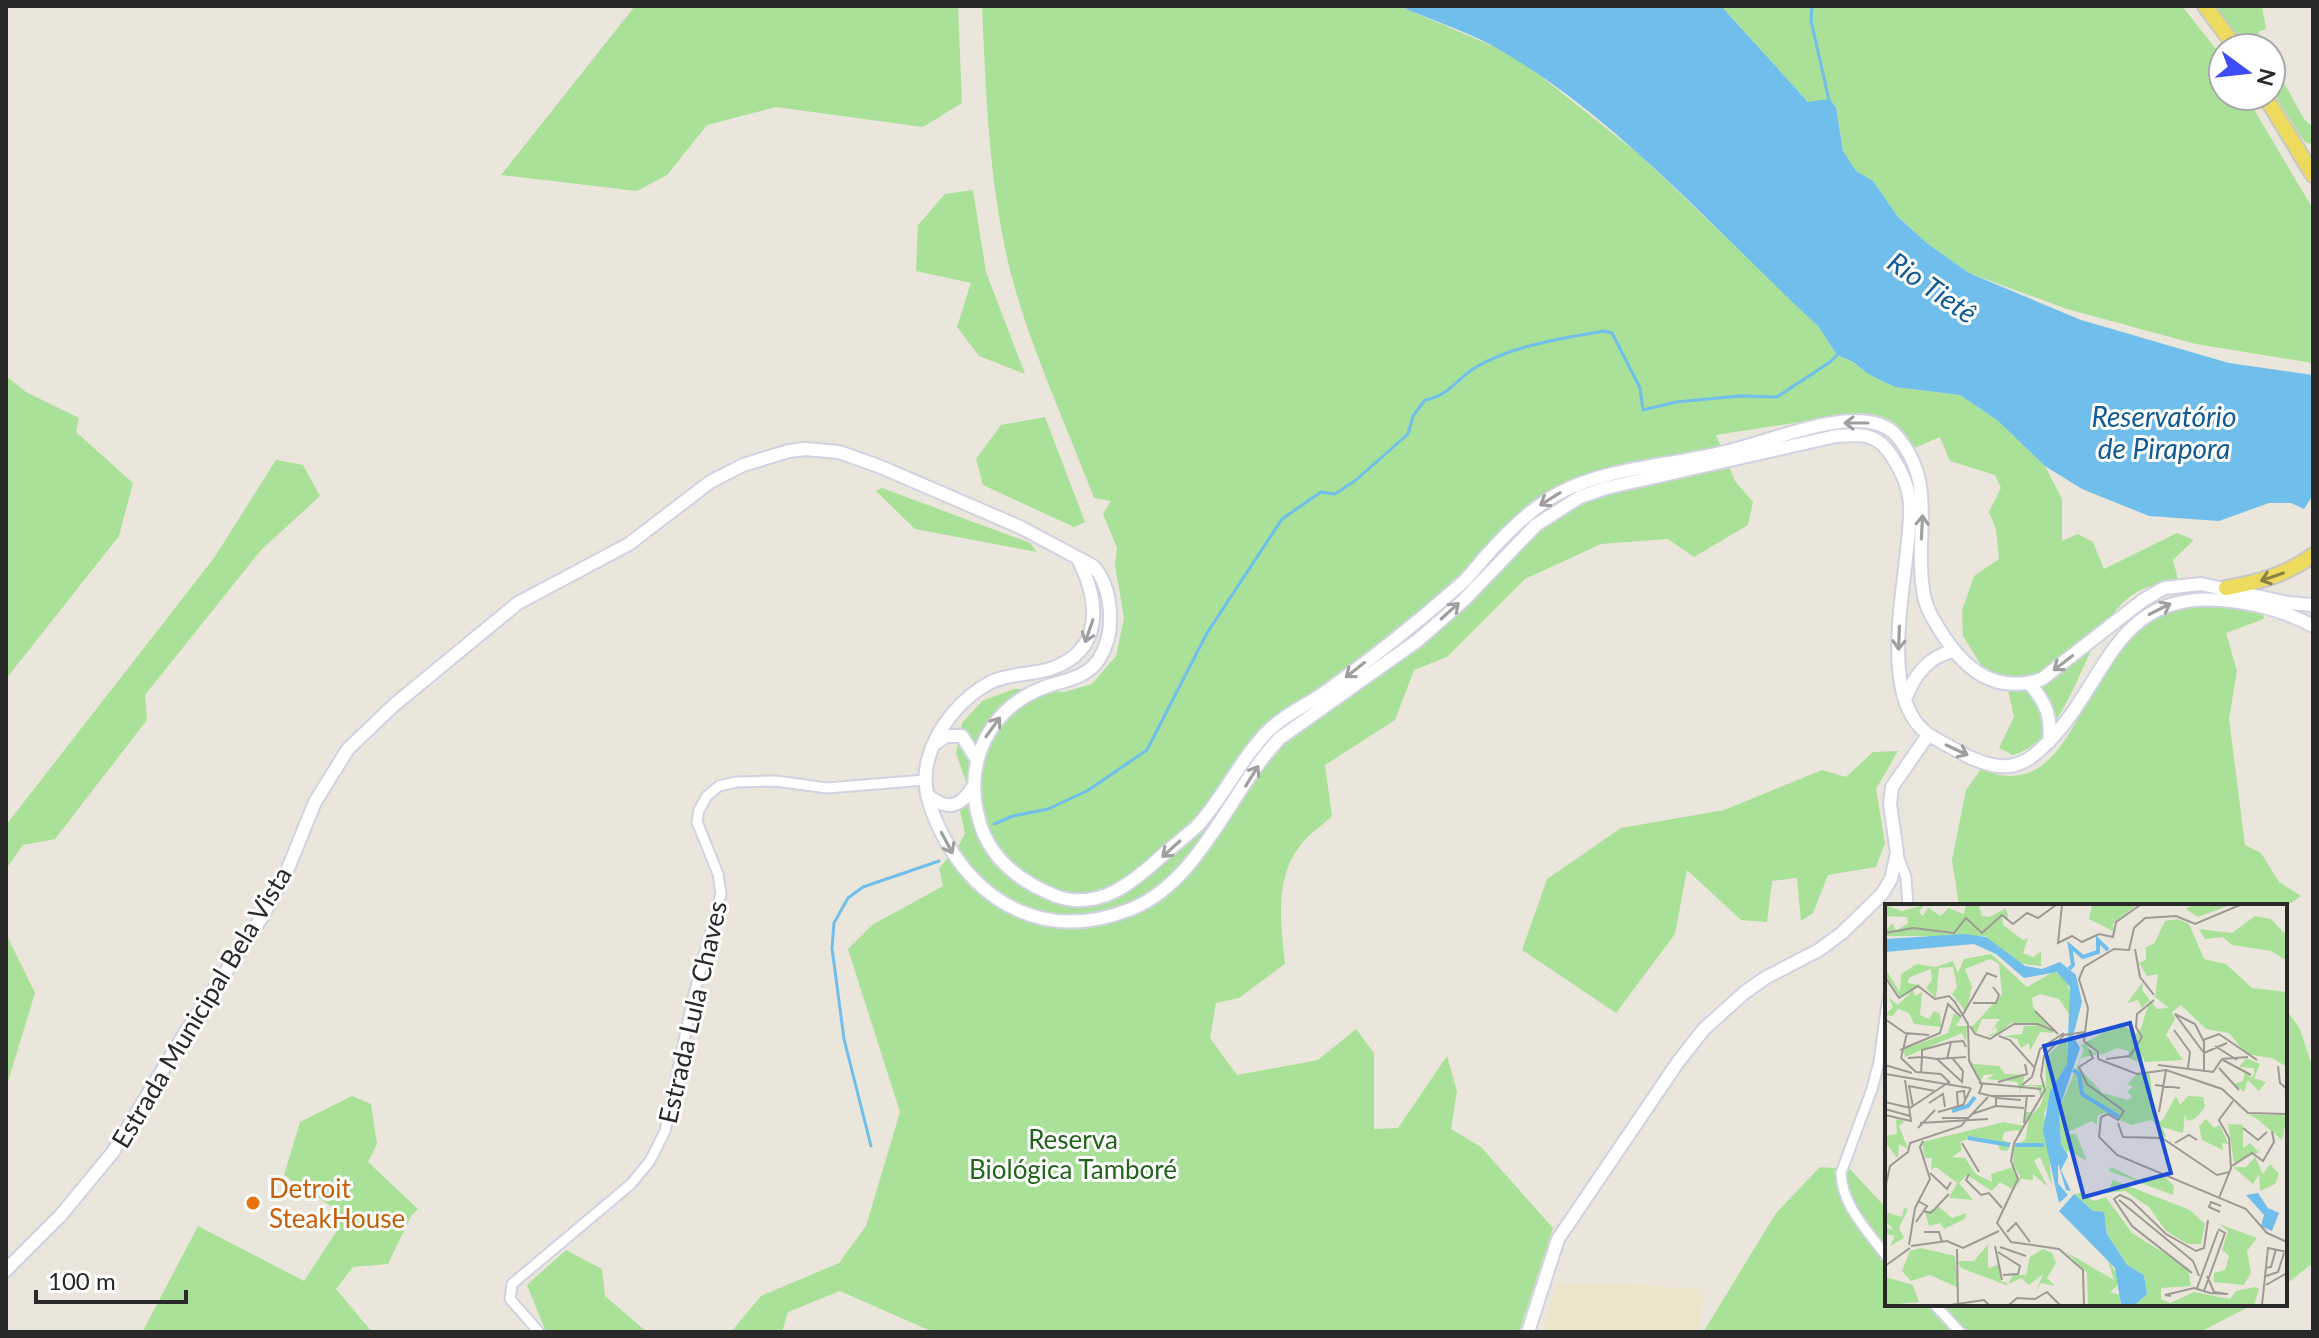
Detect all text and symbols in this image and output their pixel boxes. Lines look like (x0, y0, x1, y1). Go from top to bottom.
north arrow (2207, 32, 2287, 112)
text: N (2252, 66, 2282, 89)
water label: Rio Tietê (1882, 244, 1984, 330)
water label: Reservatório de Pirapora (2092, 399, 2236, 465)
one-way arrow (1843, 415, 1870, 430)
one-way arrow (1539, 492, 1562, 508)
one-way arrow (1915, 514, 1930, 541)
one-way arrow (2259, 571, 2284, 586)
one-way arrow (2147, 601, 2171, 616)
one-way arrow (1440, 603, 1460, 621)
one-way arrow (1081, 618, 1096, 643)
one-way arrow (1892, 624, 1907, 651)
one-way arrow (2053, 654, 2074, 671)
one-way arrow (1345, 661, 1366, 678)
one-way arrow (985, 716, 1002, 738)
one-way arrow (1945, 743, 1969, 758)
one-way arrow (1244, 765, 1260, 788)
one-way arrow (939, 830, 955, 854)
one-way arrow (1161, 839, 1181, 857)
street label: Estrada Municipal Bela Vista (104, 861, 298, 1153)
street label: Estrada Lula Chaves (651, 898, 733, 1126)
inset map (1885, 904, 2287, 1306)
park label: Reserva Biológica Tamboré (969, 1123, 1177, 1185)
place label: Detroit SteakHouse (269, 1172, 405, 1234)
marker: Detroit SteakHouse (244, 1194, 262, 1212)
scale bar (36, 1254, 186, 1304)
text: 100 m (48, 1266, 116, 1295)

